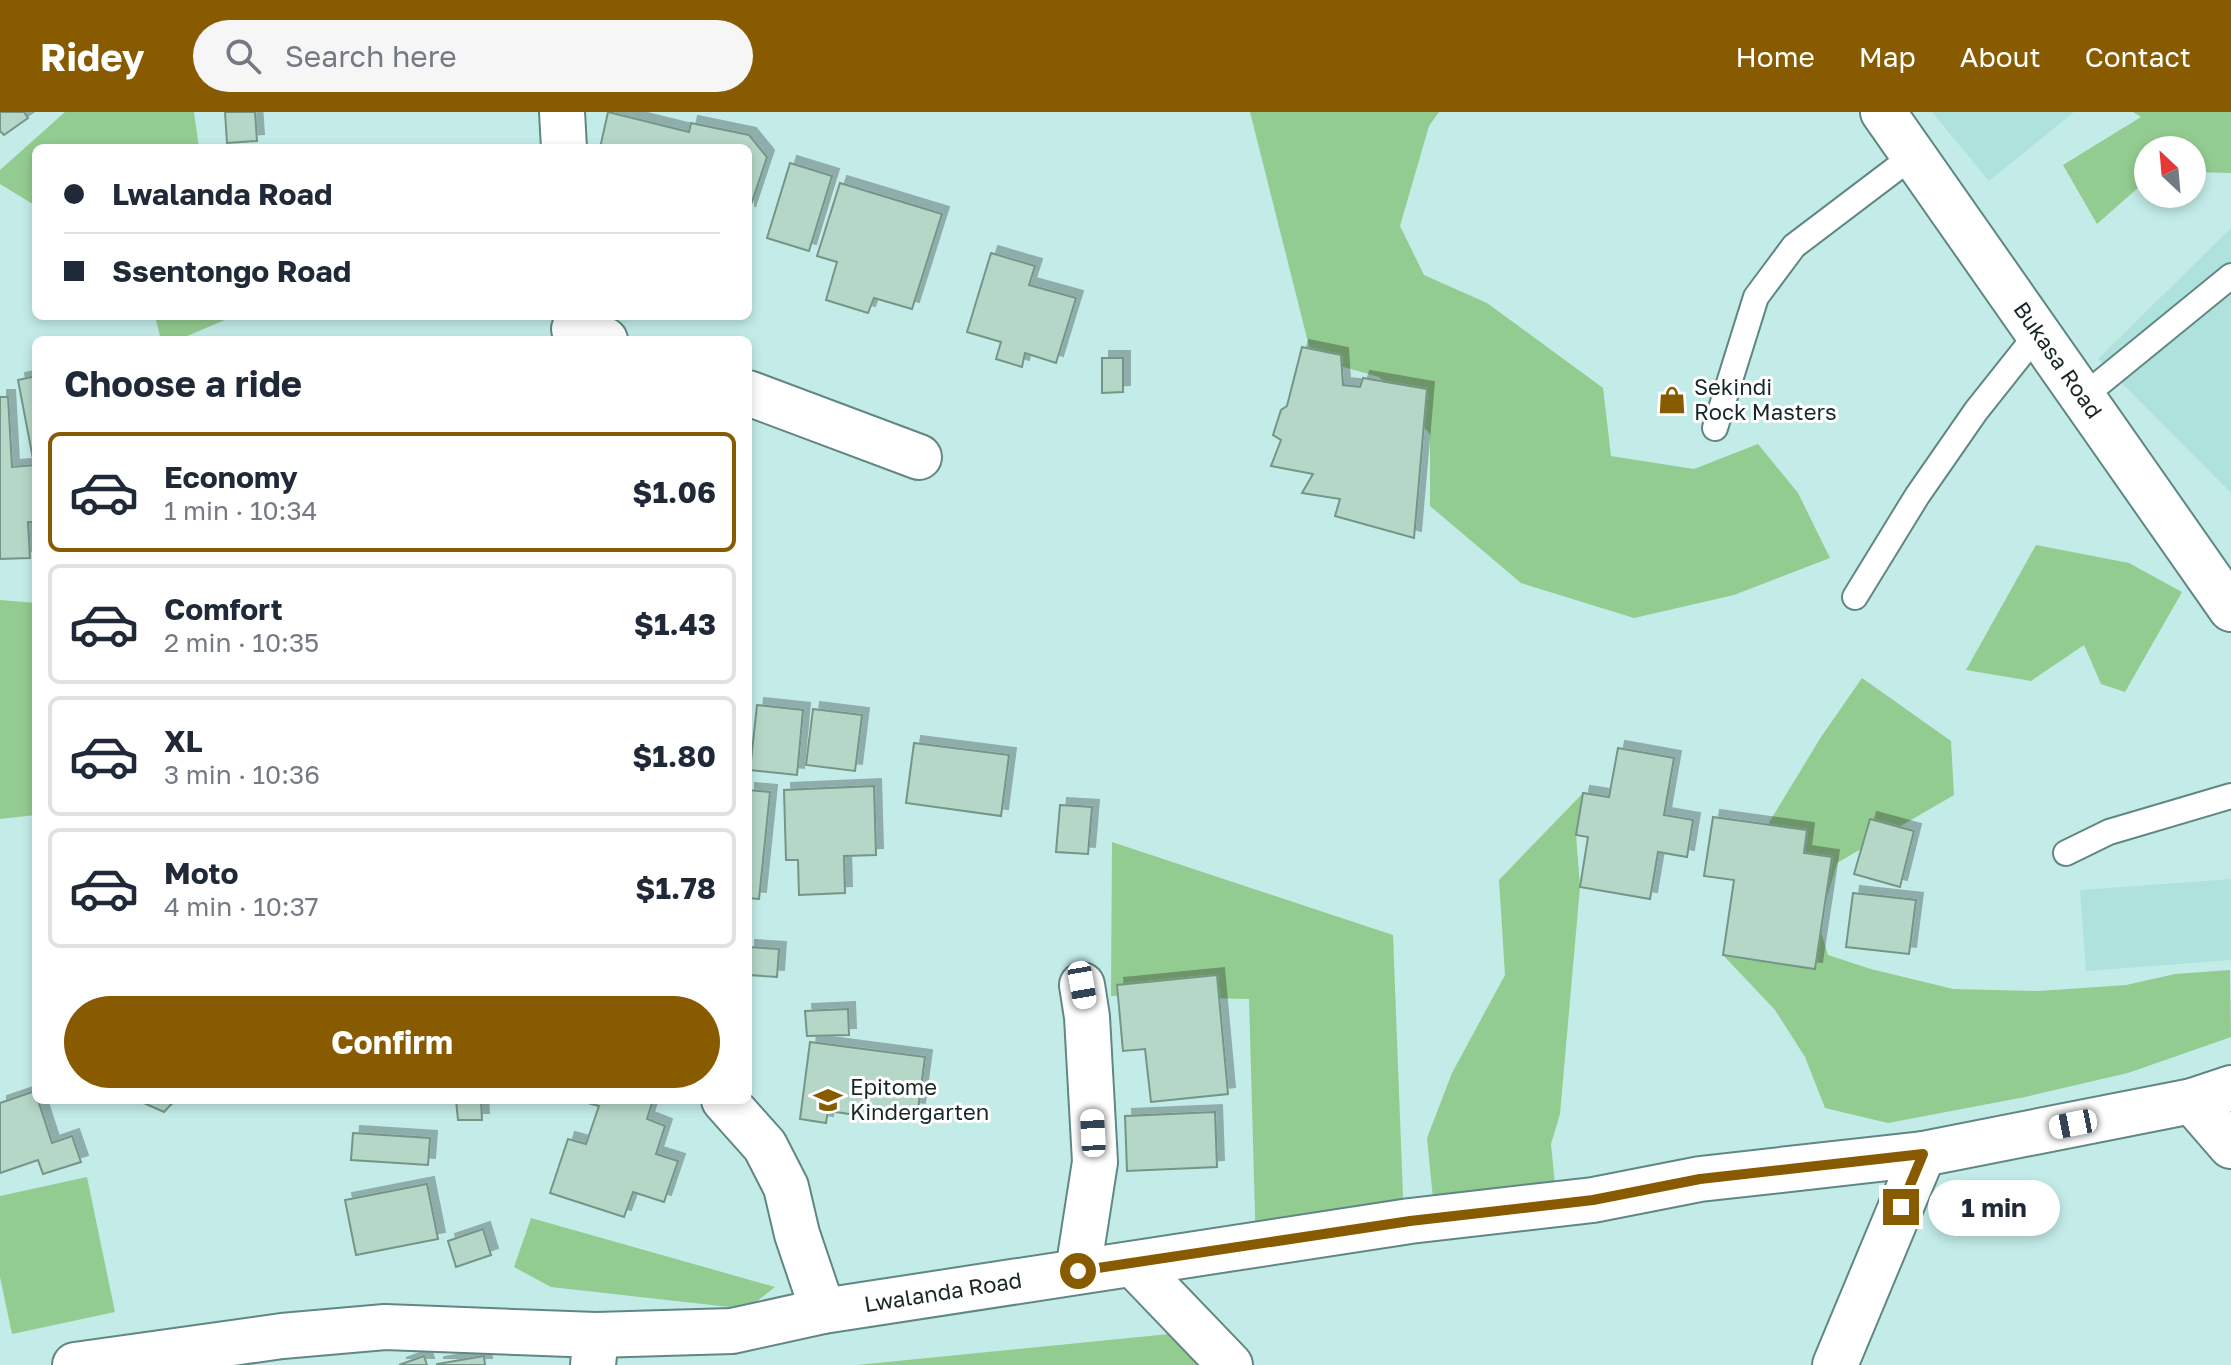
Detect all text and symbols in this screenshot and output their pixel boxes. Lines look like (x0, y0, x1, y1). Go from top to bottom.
search box (193, 20, 753, 92)
text: Ridey (40, 34, 145, 79)
icon: search (221, 34, 265, 78)
text: Search here (285, 38, 457, 74)
text: Home (1736, 40, 1815, 73)
text: Map (1859, 40, 1916, 73)
text: About (1960, 40, 2041, 73)
text: Contact (2085, 40, 2191, 73)
north arrow (2134, 136, 2206, 208)
map controls (2134, 136, 2206, 208)
text: Lwalanda Road (112, 176, 332, 212)
text: Ssentongo Road (112, 253, 351, 289)
street label: Bukasa Road (2008, 296, 2109, 423)
text: Choose a ride (64, 362, 302, 405)
place label: Sekindi Rock Masters (1694, 373, 1837, 425)
shop icon: Sekindi Rock Masters (1657, 385, 1687, 415)
icon: car (68, 456, 140, 528)
text: Economy (164, 459, 298, 495)
text: $1.06 (632, 474, 716, 510)
text: 1 min · 10:34 (164, 495, 317, 526)
icon: car (68, 588, 140, 660)
text: Comfort (164, 591, 283, 627)
text: $1.43 (634, 606, 716, 642)
text: 2 min · 10:35 (164, 627, 319, 658)
icon: car (68, 720, 140, 792)
text: XL (164, 723, 203, 759)
text: $1.80 (632, 738, 716, 774)
text: 3 min · 10:36 (164, 759, 320, 790)
icon: car (68, 852, 140, 924)
text: Moto (164, 855, 239, 891)
text: $1.78 (635, 870, 716, 906)
text: 4 min · 10:37 (164, 891, 319, 922)
car (1066, 959, 1098, 1011)
button: Confirm (64, 996, 720, 1088)
place label: Epitome Kindergarten (850, 1073, 989, 1125)
school or university icon: Epitome Kindergarten (813, 1085, 843, 1115)
car (1080, 1108, 1106, 1158)
car (2047, 1108, 2099, 1140)
callout: 1 min (1929, 1179, 2061, 1235)
route end (1883, 1189, 1919, 1225)
text: 1 min (1961, 1192, 2027, 1223)
route start (1060, 1253, 1096, 1289)
street label: Lwalanda Road (862, 1266, 1024, 1317)

